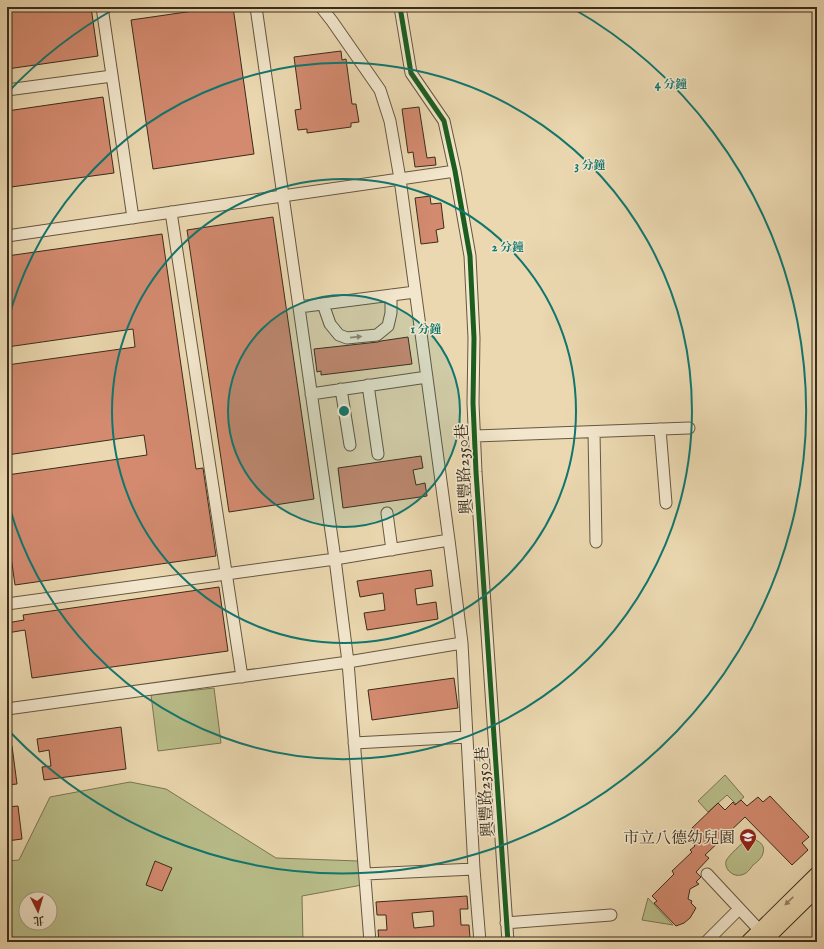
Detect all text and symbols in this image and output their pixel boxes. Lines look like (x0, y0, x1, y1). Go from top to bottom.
text: 4 分鐘 (655, 77, 687, 92)
text: 3 分鐘 (574, 158, 606, 173)
text: 2 分鐘 (492, 240, 524, 255)
text: 1 分鐘 (410, 322, 442, 337)
one-way arrow (350, 334, 362, 341)
centre of rings (337, 404, 351, 418)
street label: 興豐路2350巷 (453, 423, 477, 515)
street label: 興豐路2350巷 (473, 746, 499, 838)
school or university icon: 市立八德幼兒園 (738, 827, 758, 852)
place label: 市立八德幼兒園 (623, 829, 735, 849)
north arrow (18, 891, 58, 931)
one-way arrow (784, 896, 794, 906)
text: 北 (33, 913, 45, 927)

